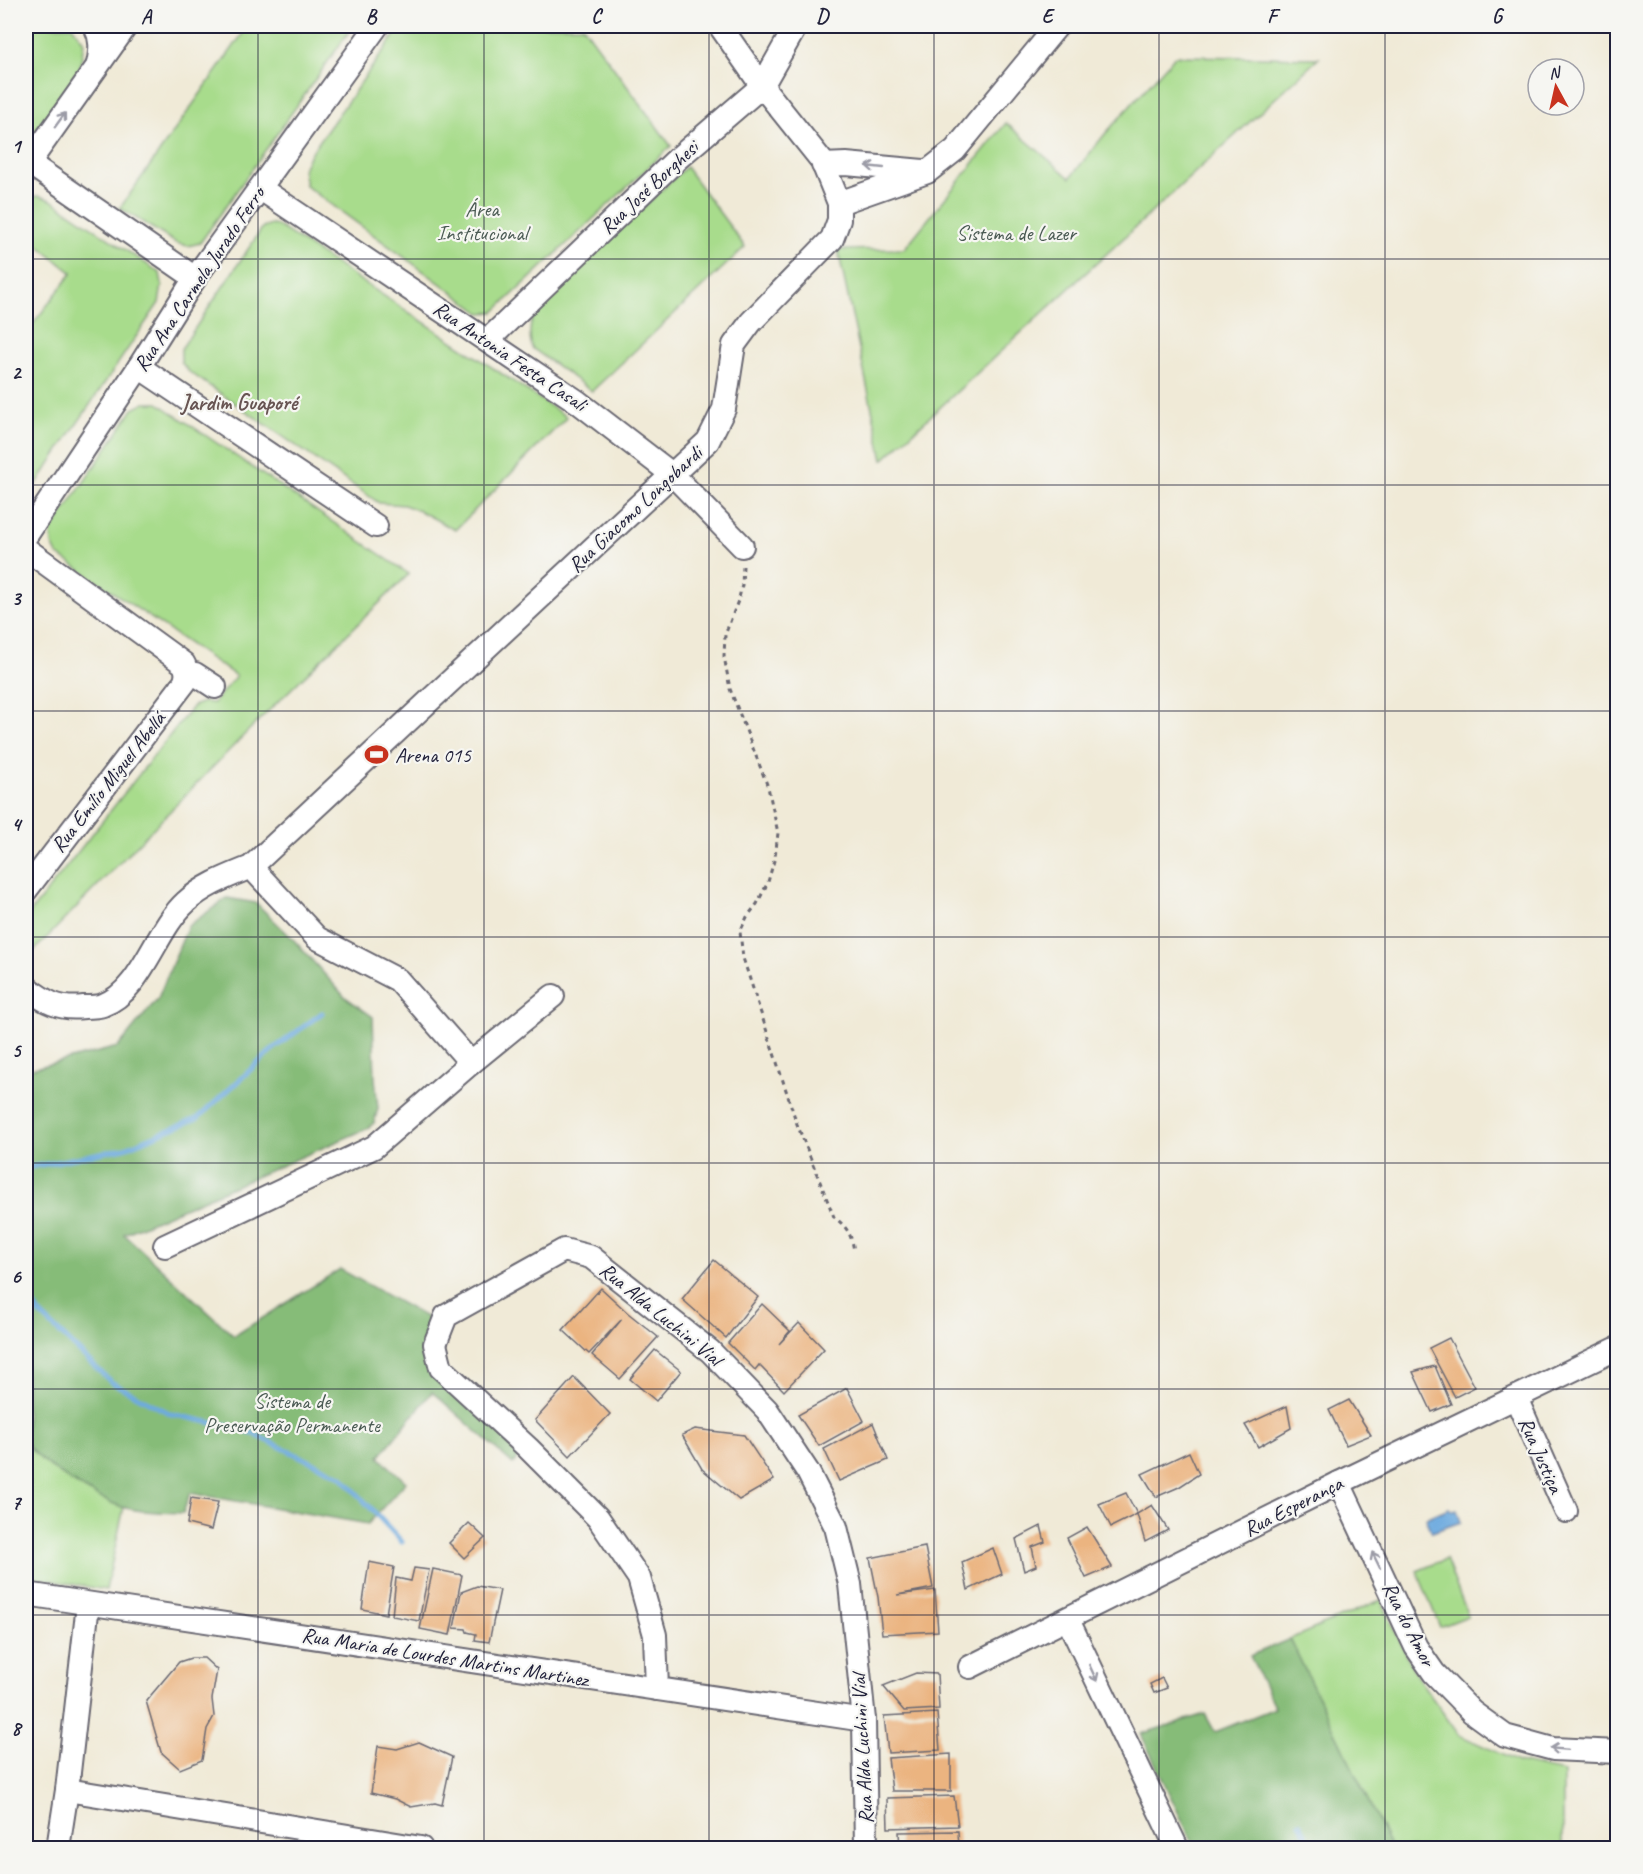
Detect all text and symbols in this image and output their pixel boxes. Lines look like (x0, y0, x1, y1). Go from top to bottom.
text: A (141, 4, 153, 29)
text: B (366, 4, 378, 29)
text: C (591, 4, 603, 29)
text: D (816, 4, 830, 29)
text: E (1042, 4, 1056, 29)
text: F (1267, 4, 1281, 29)
text: G (1492, 4, 1505, 29)
north arrow (1526, 57, 1586, 117)
text: N (1548, 62, 1563, 84)
one-way arrow (54, 112, 66, 128)
street label: Rua José Borghesi (594, 133, 706, 239)
text: 1 (12, 134, 23, 159)
one-way arrow (866, 161, 886, 172)
street label: Rua Ana Carmela Jurado Ferro (128, 180, 272, 376)
park label: Área Institucional (437, 196, 531, 246)
park label: Sistema de Lazer (956, 220, 1077, 246)
street label: Rua Antonia Festa Casali (428, 295, 594, 419)
text: 2 (12, 360, 23, 385)
district label: Jardim Guaporé (179, 389, 301, 417)
street label: Rua Giacomo Longobardi (563, 438, 710, 578)
text: 3 (12, 586, 23, 611)
street label: Rua Emílio Miguel Abellá (45, 705, 172, 857)
sports icon: Arena 015 (364, 742, 390, 768)
place label: Arena 015 (395, 742, 473, 768)
text: 4 (12, 812, 24, 837)
text: 5 (12, 1038, 23, 1063)
street label: Rua Alda Luchini Vial (595, 1257, 730, 1373)
text: 6 (11, 1264, 22, 1289)
park label: Sistema de Preservação Permanente (204, 1388, 381, 1438)
street label: Rua Justiça (1513, 1413, 1570, 1499)
street label: Rua Esperança (1239, 1469, 1349, 1542)
text: 7 (12, 1490, 23, 1515)
one-way arrow (1369, 1551, 1381, 1569)
street label: Rua do Amor (1377, 1578, 1442, 1672)
street label: Rua Maria de Lourdes Martins Martinez (300, 1622, 592, 1693)
one-way arrow (1088, 1663, 1100, 1681)
street label: Rua Alda Luchini Vial (845, 1670, 879, 1825)
text: 8 (12, 1716, 24, 1741)
one-way arrow (1550, 1743, 1570, 1754)

